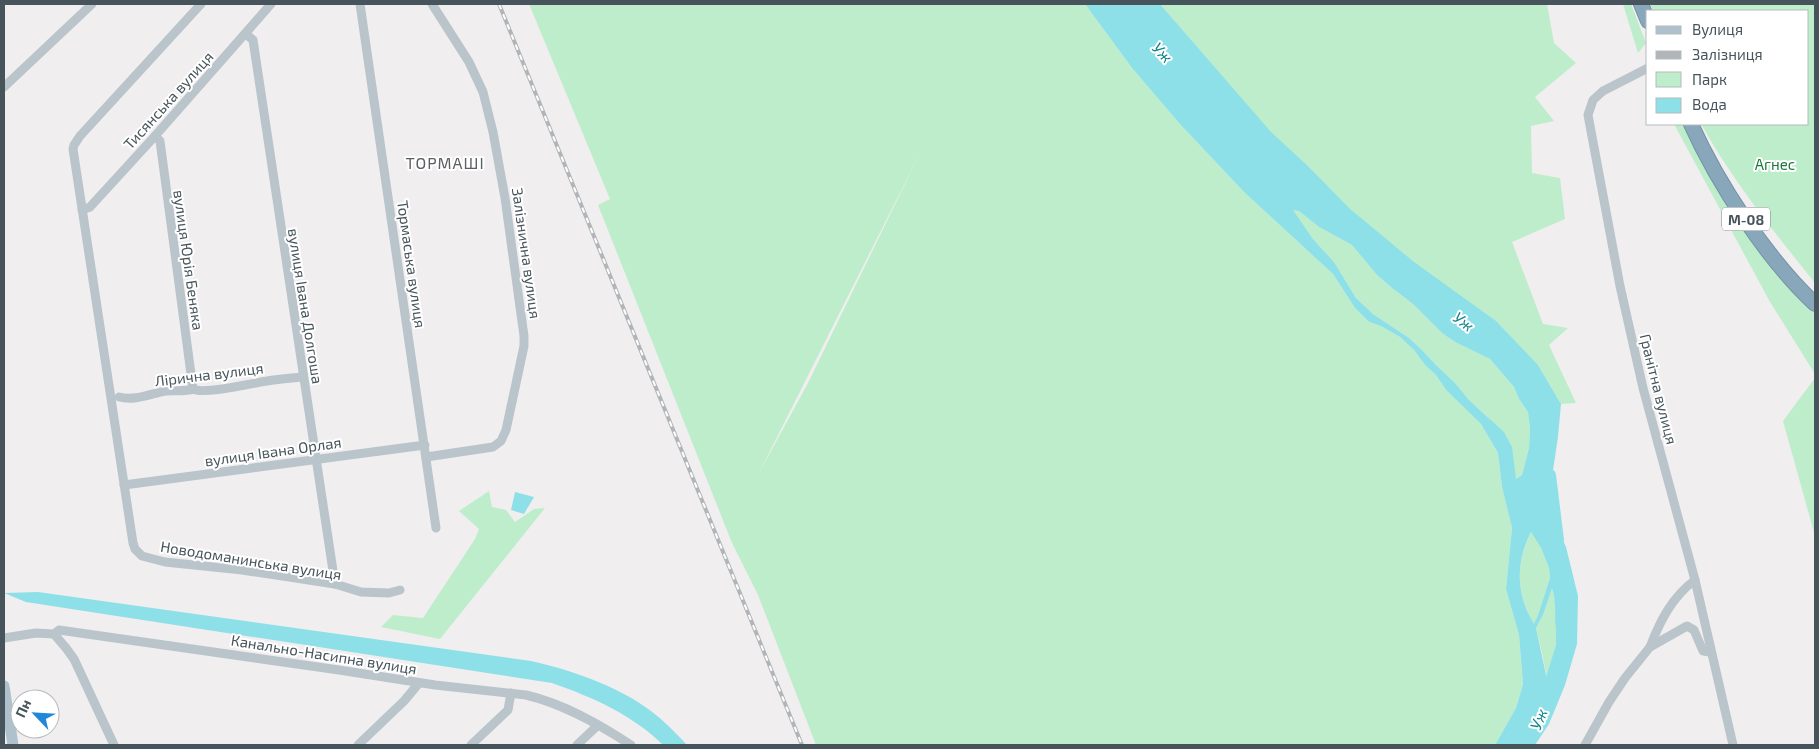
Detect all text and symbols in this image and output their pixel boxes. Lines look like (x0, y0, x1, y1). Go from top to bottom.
legend (1646, 10, 1809, 125)
text: Вулиця (1692, 20, 1743, 39)
water label: Уж (1149, 38, 1177, 66)
text: Залізниця (1692, 45, 1763, 63)
street label: Тисянська вулиця (119, 47, 217, 153)
text: Парк (1692, 70, 1727, 88)
text: Вода (1692, 95, 1727, 113)
district label: ТОРМАШІ (405, 153, 485, 172)
park label: Агнес (1755, 155, 1795, 173)
street label: Залізнична вулиця (508, 186, 545, 320)
street label: вулиця Юрія Беняка (169, 189, 208, 331)
street label: Тормаська вулиця (393, 199, 430, 329)
road number: М-08 (1722, 208, 1770, 230)
street label: вулиця Івана Долгоша (284, 227, 327, 385)
water label: Уж (1450, 307, 1478, 335)
street label: Гранітна вулиця (1636, 332, 1681, 446)
street label: Лірична вулиця (154, 358, 265, 391)
street label: вулиця Івана Орлая (204, 432, 343, 470)
street label: Новодоманинська вулиця (159, 537, 343, 584)
street label: Канально-Насипна вулиця (230, 630, 418, 679)
north arrow (10, 689, 60, 739)
text: Пн (11, 696, 34, 720)
water label: Уж (1525, 706, 1551, 732)

